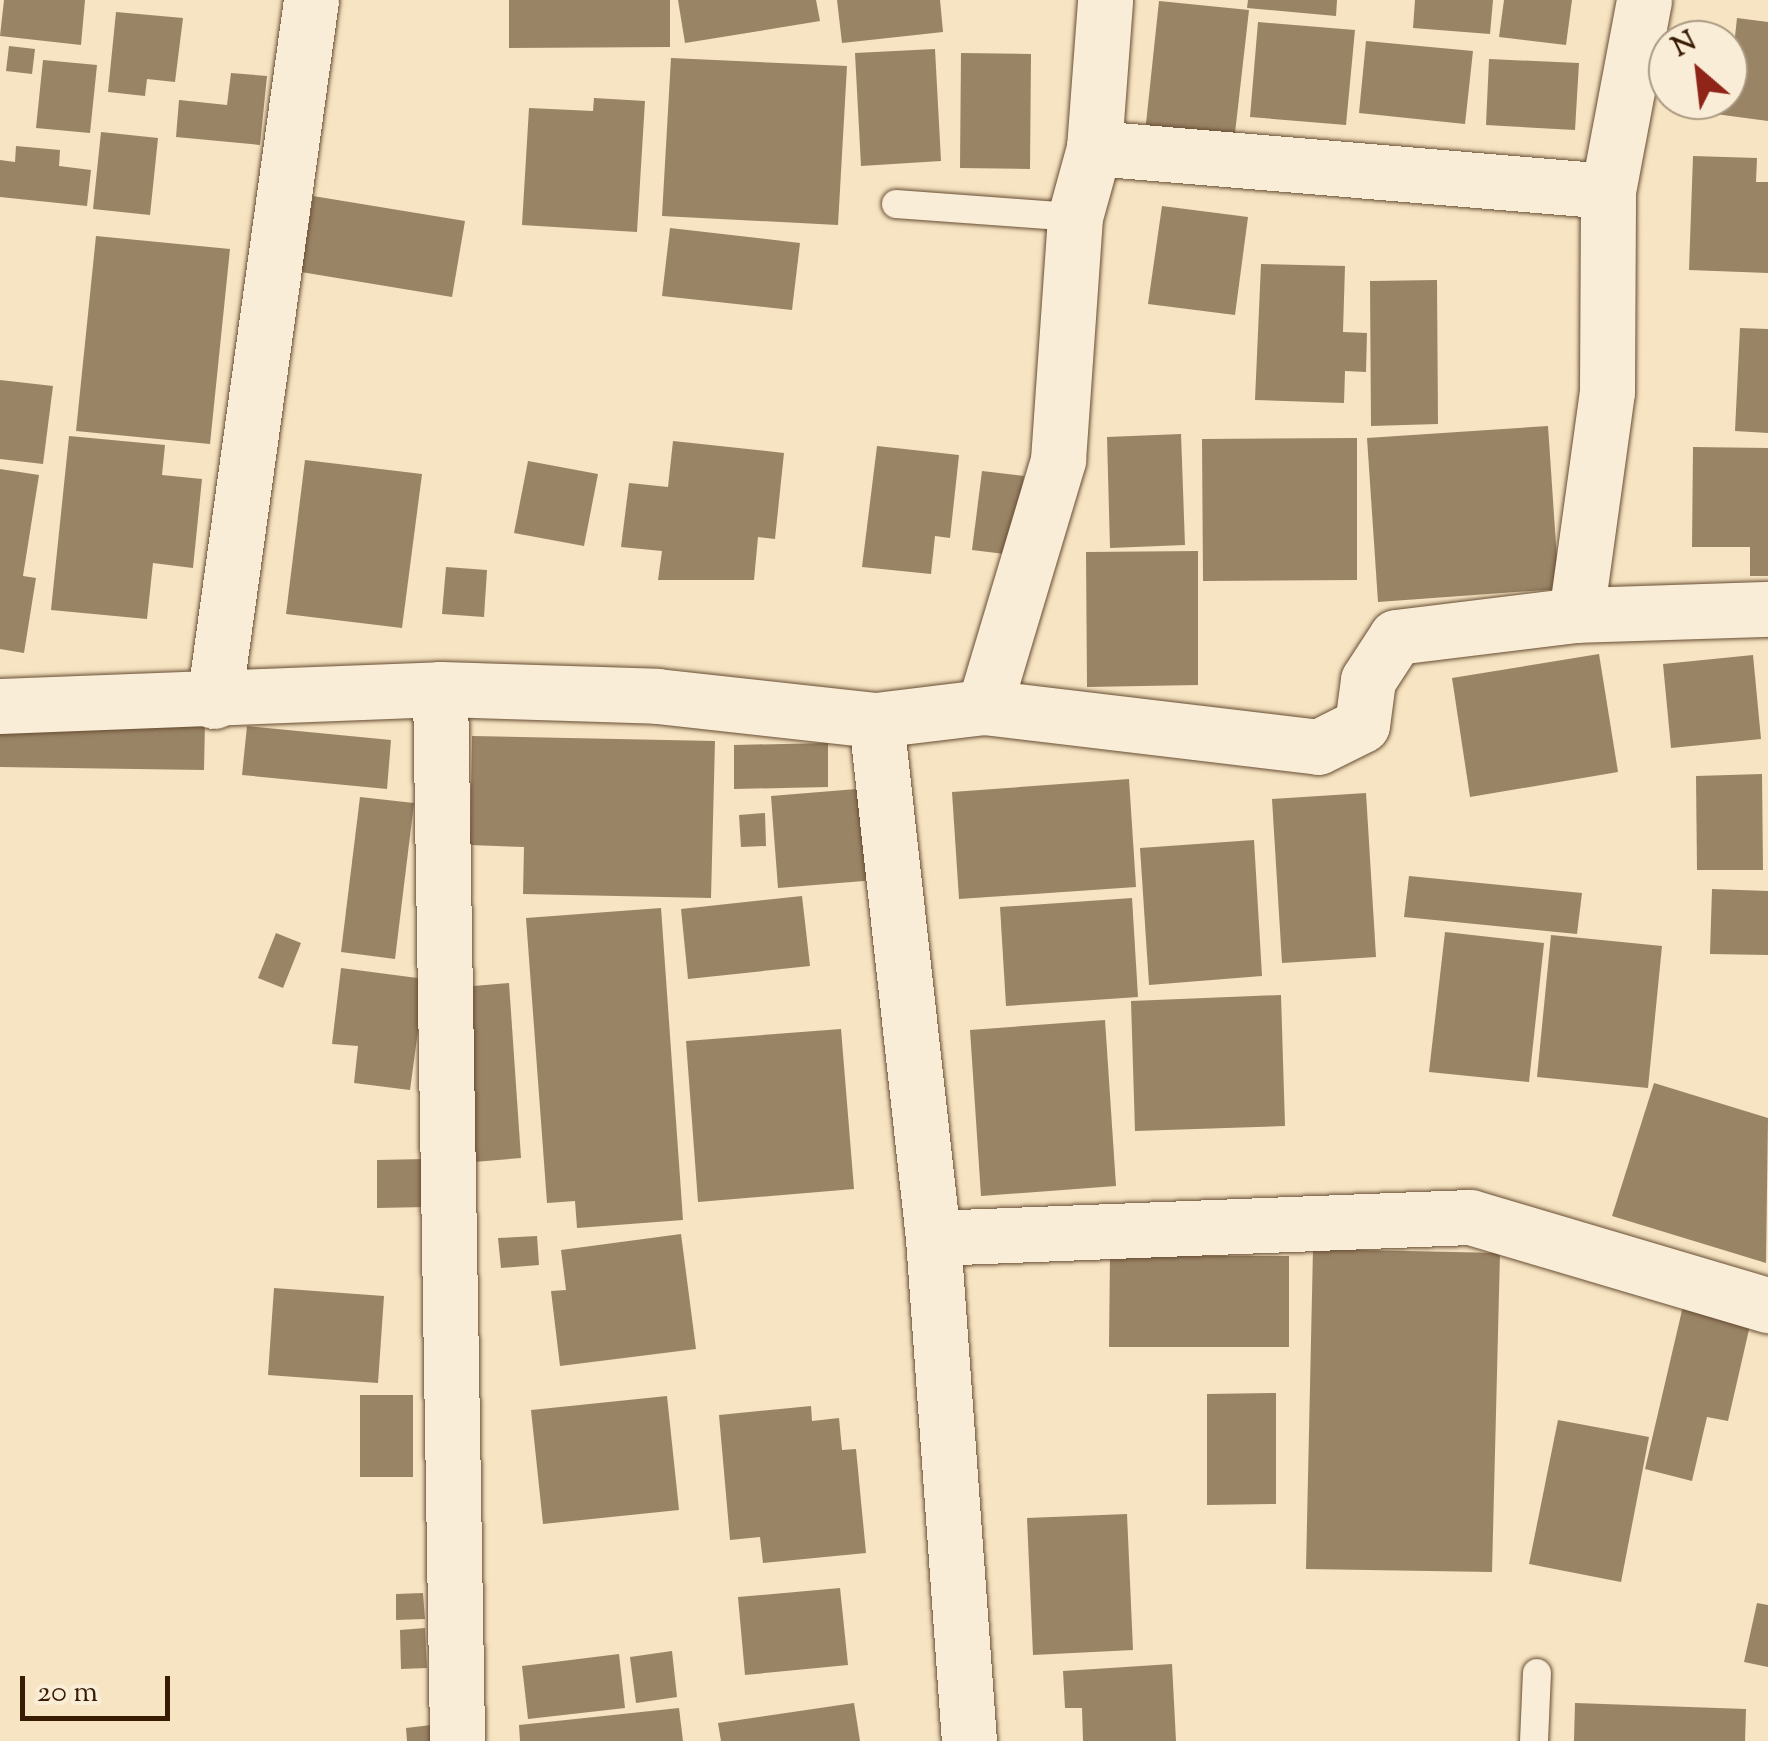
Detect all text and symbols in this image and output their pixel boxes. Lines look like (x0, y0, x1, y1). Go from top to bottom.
north arrow (1648, 20, 1748, 120)
text: N (1666, 22, 1704, 68)
scale bar (25, 1656, 175, 1718)
text: 20 m (37, 1672, 98, 1715)

